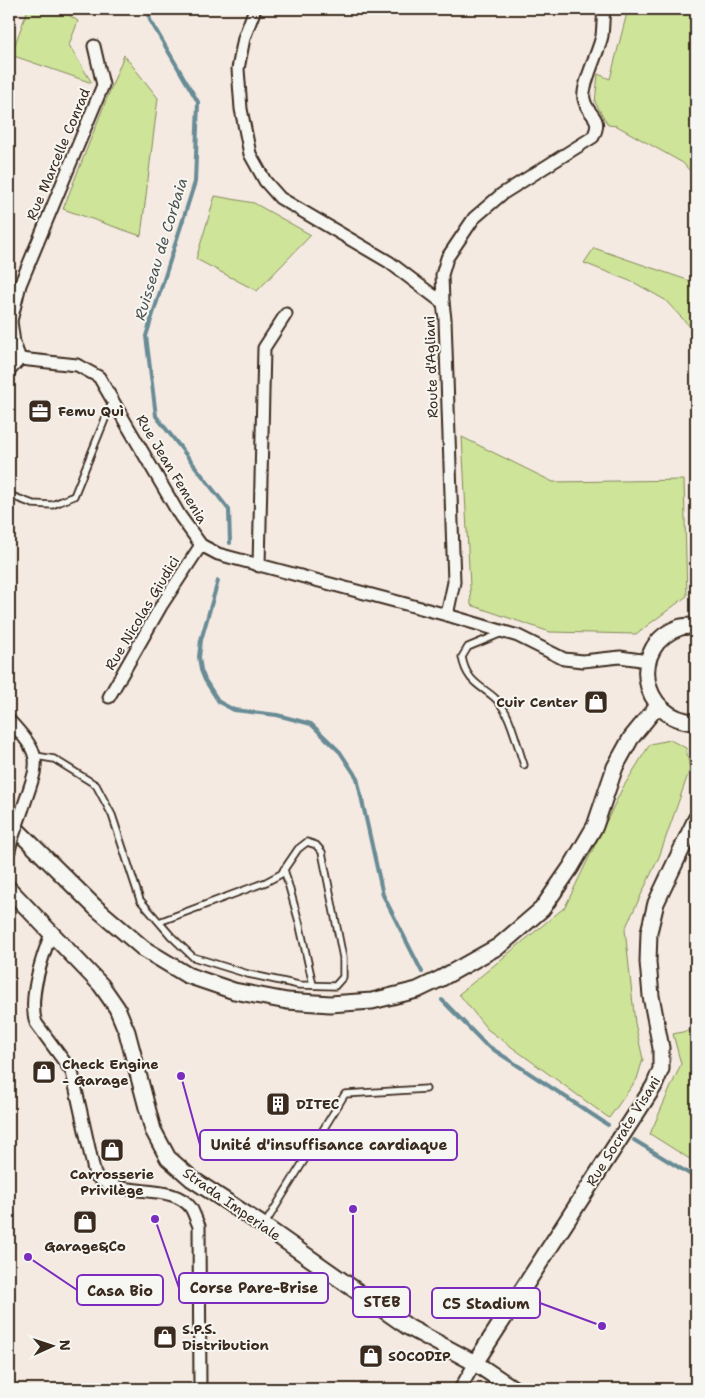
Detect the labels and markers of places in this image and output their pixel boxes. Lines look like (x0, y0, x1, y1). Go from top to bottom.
office icon: Femu Quì (27, 398, 53, 424)
place label: Femu Quì (58, 402, 124, 420)
shop icon: Cuir Center (583, 689, 609, 715)
place label: Cuir Center (496, 693, 578, 711)
place label: Check Engine - Garage (62, 1055, 159, 1089)
shop icon: Check Engine - Garage (31, 1059, 57, 1085)
building icon: DITEC (265, 1091, 291, 1117)
place label: DITEC (296, 1095, 339, 1113)
callout: Unité d'insuffisance cardiaque (200, 1130, 457, 1160)
shop icon: Carrosserie Privilège (99, 1137, 125, 1163)
place label: Carrosserie Privilège (70, 1165, 154, 1199)
shop icon: Garage&Co (72, 1209, 98, 1235)
place label: Garage&Co (44, 1237, 126, 1255)
callout: Corse Pare-Brise (179, 1273, 328, 1303)
callout: Casa Bio (77, 1275, 163, 1305)
callout: STEB (353, 1287, 410, 1317)
callout: C5 Stadium (432, 1288, 540, 1318)
place label: S.P.S. Distribution (182, 1320, 269, 1354)
shop icon: S.P.S. Distribution (152, 1324, 178, 1350)
shop icon: SOCODIP (358, 1343, 384, 1369)
place label: SOCODIP (388, 1347, 451, 1365)

